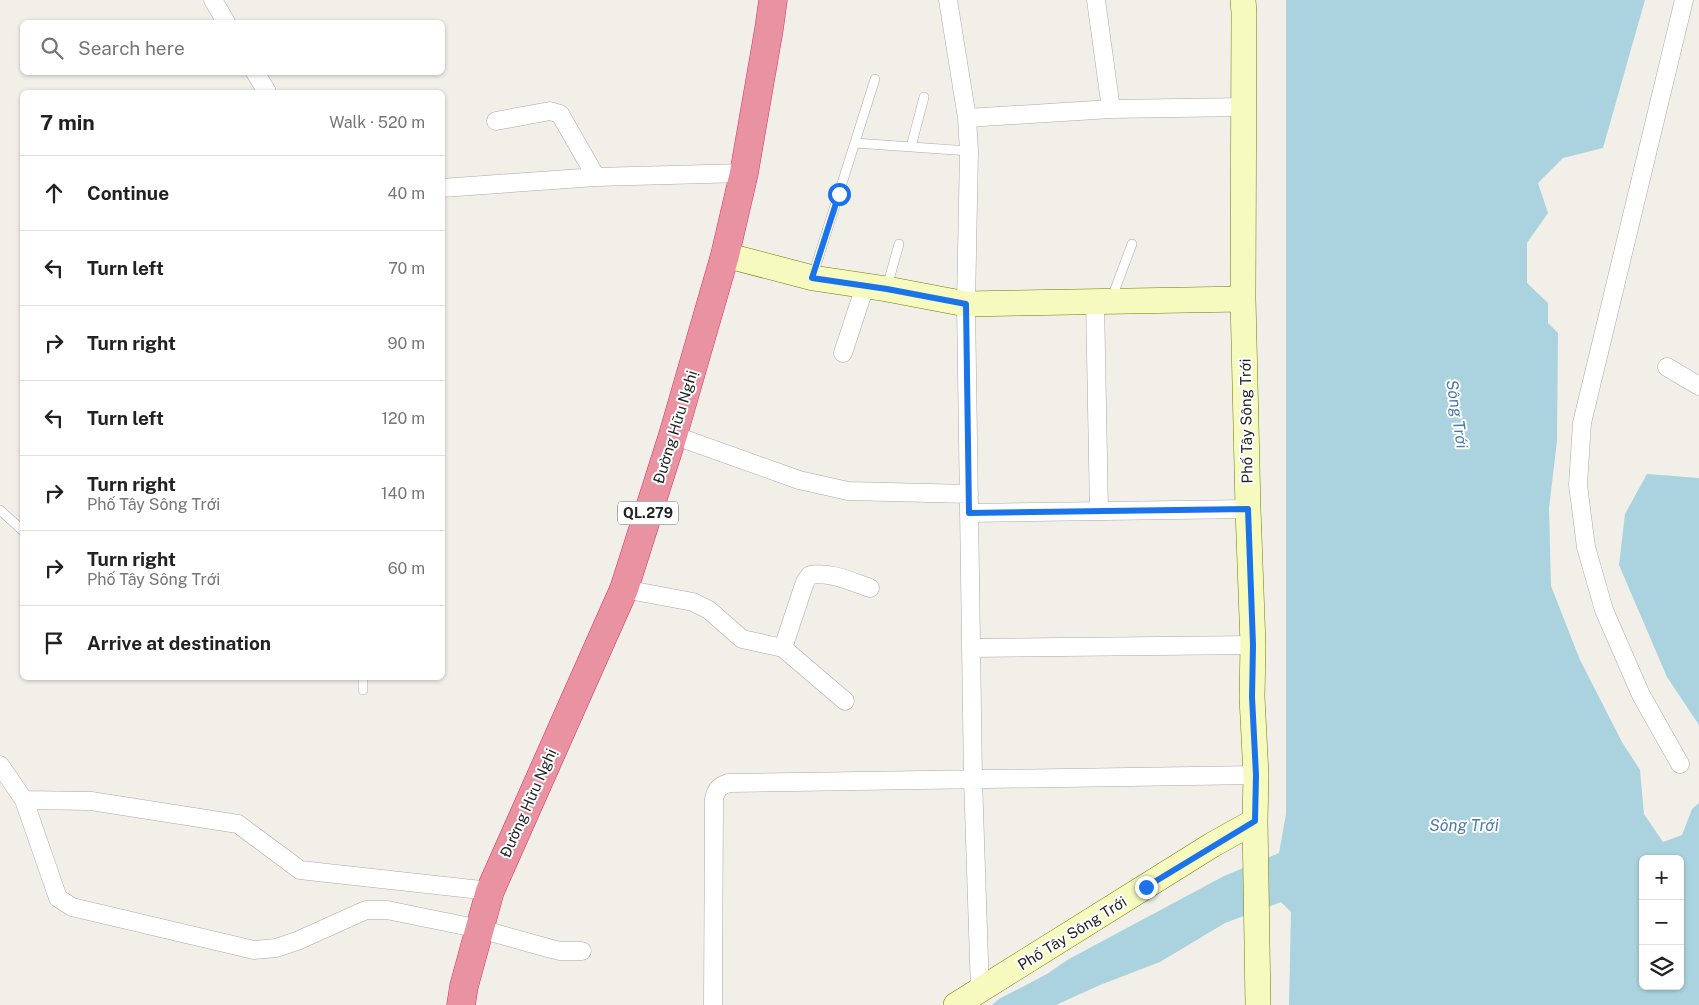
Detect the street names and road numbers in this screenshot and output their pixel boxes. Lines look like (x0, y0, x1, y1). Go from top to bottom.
street label: Phố Tây Sông Trới (1236, 358, 1256, 484)
street label: Đường Hữu Nghị (650, 368, 700, 486)
road number: QL.279 (618, 502, 678, 524)
street label: Đường Hữu Nghị (496, 746, 560, 860)
street label: Phố Tây Sông Trới (1015, 893, 1129, 973)

